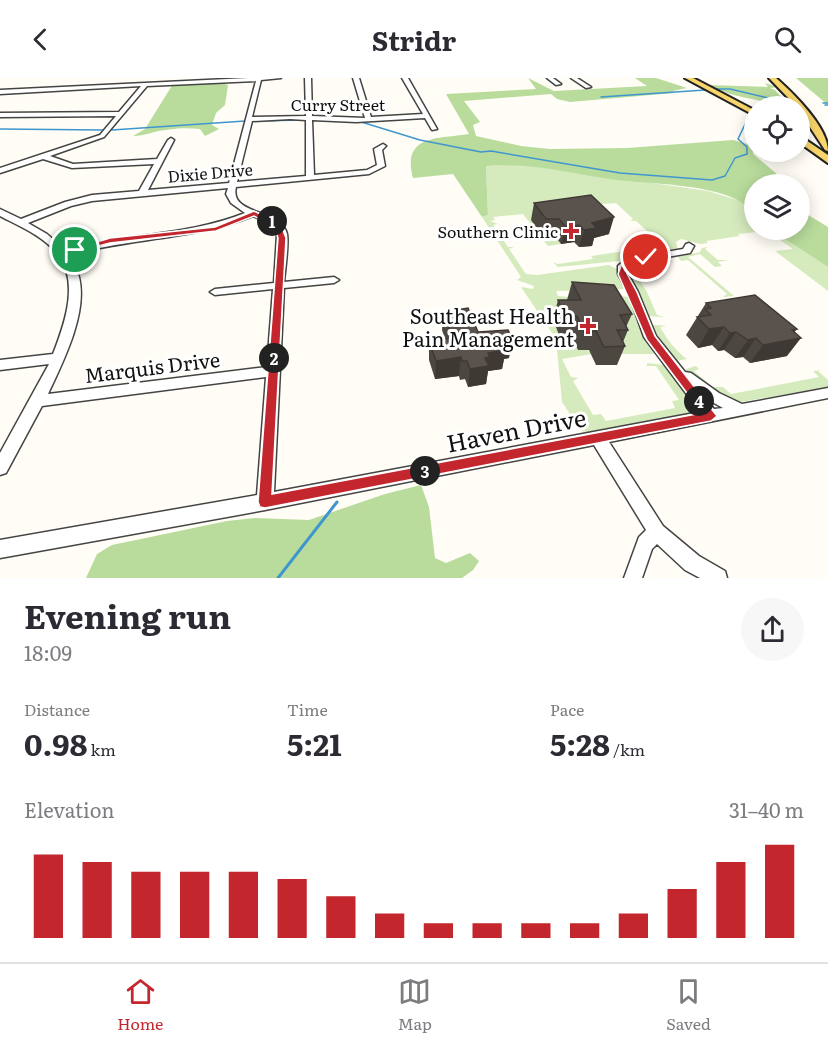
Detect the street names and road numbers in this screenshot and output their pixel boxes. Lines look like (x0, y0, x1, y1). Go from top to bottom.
street label: Curry Street (291, 92, 386, 116)
street label: Dixie Drive (166, 156, 254, 188)
street label: Marquis Drive (83, 343, 221, 389)
street label: Haven Drive (443, 398, 589, 460)

